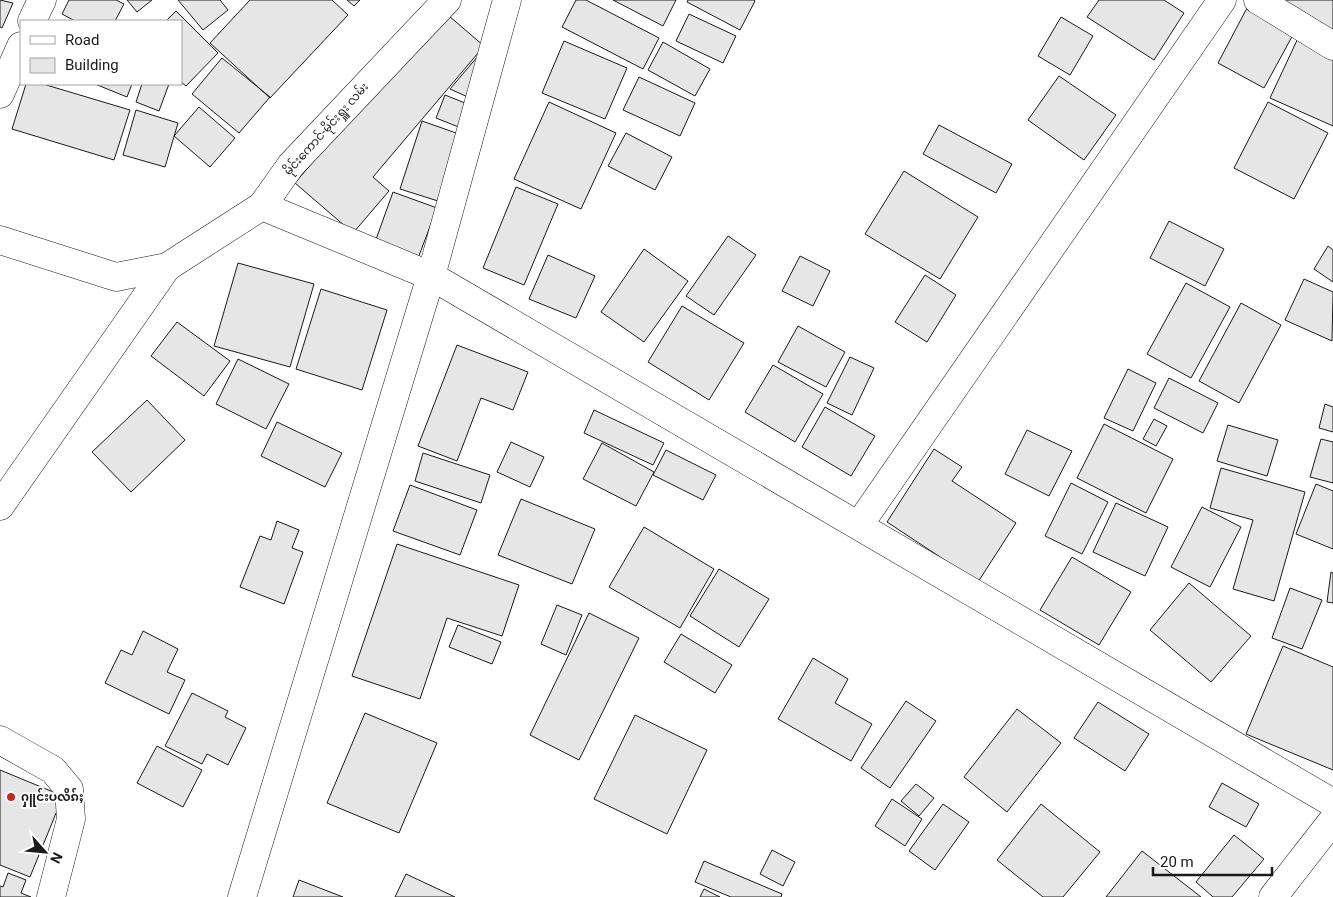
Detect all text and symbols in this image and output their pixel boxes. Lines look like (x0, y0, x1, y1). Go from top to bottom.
legend (20, 20, 182, 85)
text: Road (65, 31, 99, 49)
text: Building (65, 56, 119, 74)
street label: မိုင်းကောင်-မိုင်းရှူး လမ်း (279, 79, 373, 180)
place label: ႁူင်းပလိၵ်ႈ (21, 787, 84, 807)
marker: ႁူင်းပလိၵ်ႈ (5, 791, 17, 803)
north arrow (20, 827, 70, 877)
scale bar (1153, 844, 1272, 876)
text: N (47, 850, 66, 866)
text: 20 m (1160, 853, 1194, 871)

